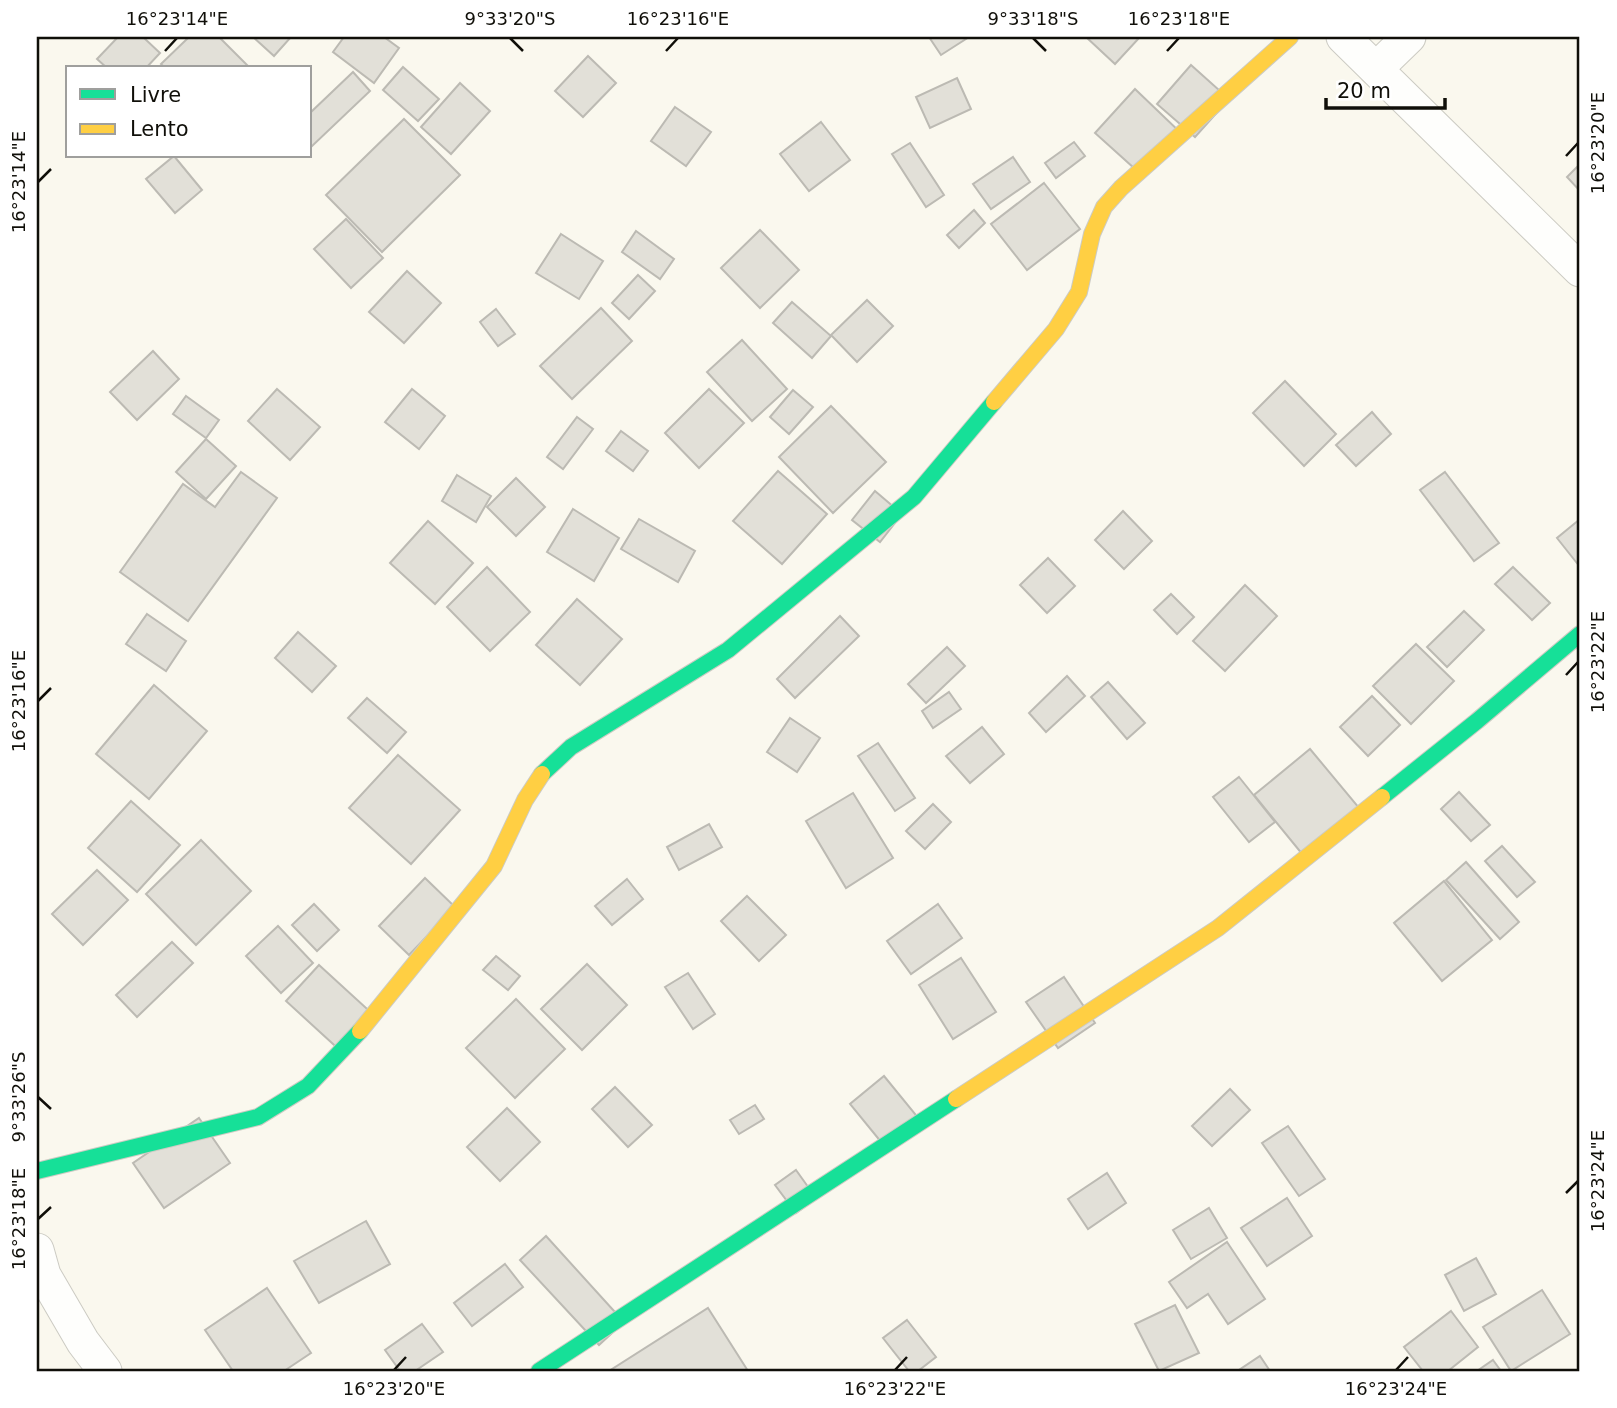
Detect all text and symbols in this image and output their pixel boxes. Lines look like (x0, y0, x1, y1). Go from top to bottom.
text: 16°23'14"E (126, 8, 228, 29)
text: 9°33'20"S (465, 8, 555, 29)
text: 16°23'16"E (627, 8, 729, 29)
text: 9°33'18"S (988, 8, 1078, 29)
text: 16°23'18"E (1128, 8, 1230, 29)
legend (66, 66, 312, 158)
scale bar (1326, 66, 1446, 110)
text: 20 m (1337, 79, 1391, 103)
text: Livre (130, 83, 181, 107)
text: 16°23'20"E (1587, 92, 1608, 194)
text: Lento (130, 117, 189, 141)
text: 16°23'14"E (8, 131, 29, 233)
text: 16°23'22"E (1587, 611, 1608, 713)
text: 16°23'16"E (8, 650, 29, 752)
text: 9°33'26"S (8, 1052, 29, 1142)
text: 16°23'24"E (1587, 1130, 1608, 1232)
text: 16°23'18"E (8, 1168, 29, 1270)
text: 16°23'20"E (343, 1378, 445, 1399)
text: 16°23'22"E (844, 1378, 946, 1399)
text: 16°23'24"E (1345, 1378, 1447, 1399)

